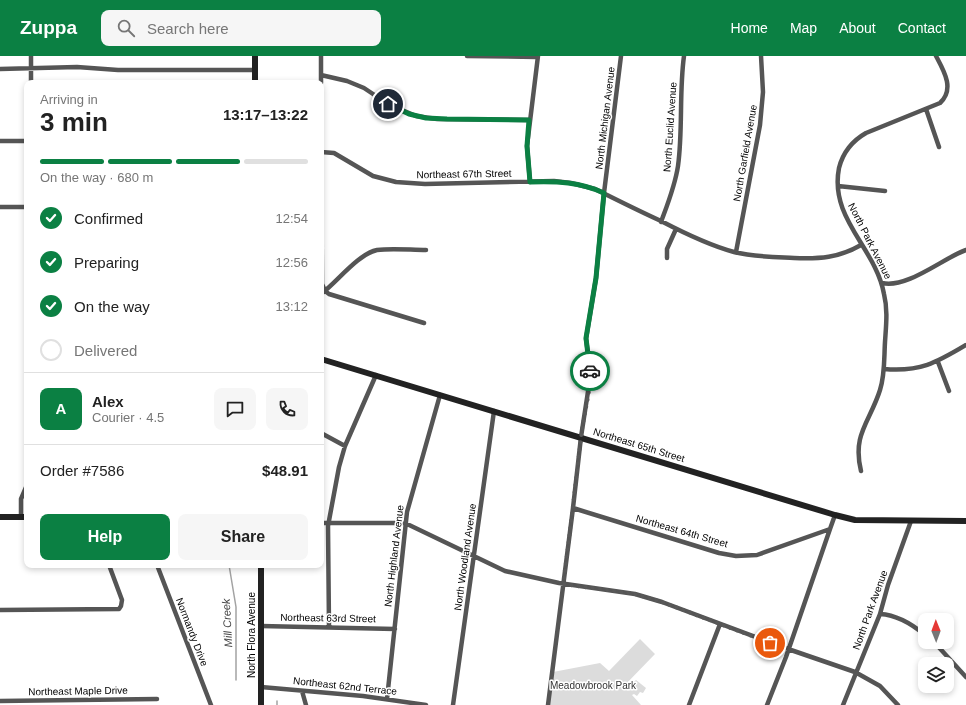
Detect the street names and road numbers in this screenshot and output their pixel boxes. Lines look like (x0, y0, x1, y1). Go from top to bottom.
street label: North Michigan Avenue (593, 66, 617, 170)
street label: North Euclid Avenue (661, 81, 679, 172)
street label: North Garfield Avenue (731, 103, 759, 202)
street label: Northeast 67th Street (416, 168, 512, 180)
street label: North Park Avenue (846, 201, 894, 281)
street label: Northeast 65th Street (592, 426, 686, 464)
street label: North Woodland Avenue (452, 502, 478, 611)
street label: North Highland Avenue (382, 504, 406, 608)
street label: Northeast 64th Street (635, 513, 729, 549)
street label: North Park Avenue (851, 568, 890, 651)
street label: North Flora Avenue (246, 592, 257, 678)
street label: Normandy Drive (174, 596, 210, 668)
street label: Northeast 63rd Street (280, 612, 376, 624)
street label: Northeast 62nd Terrace (293, 675, 398, 697)
street label: Northeast Maple Drive (28, 685, 128, 697)

